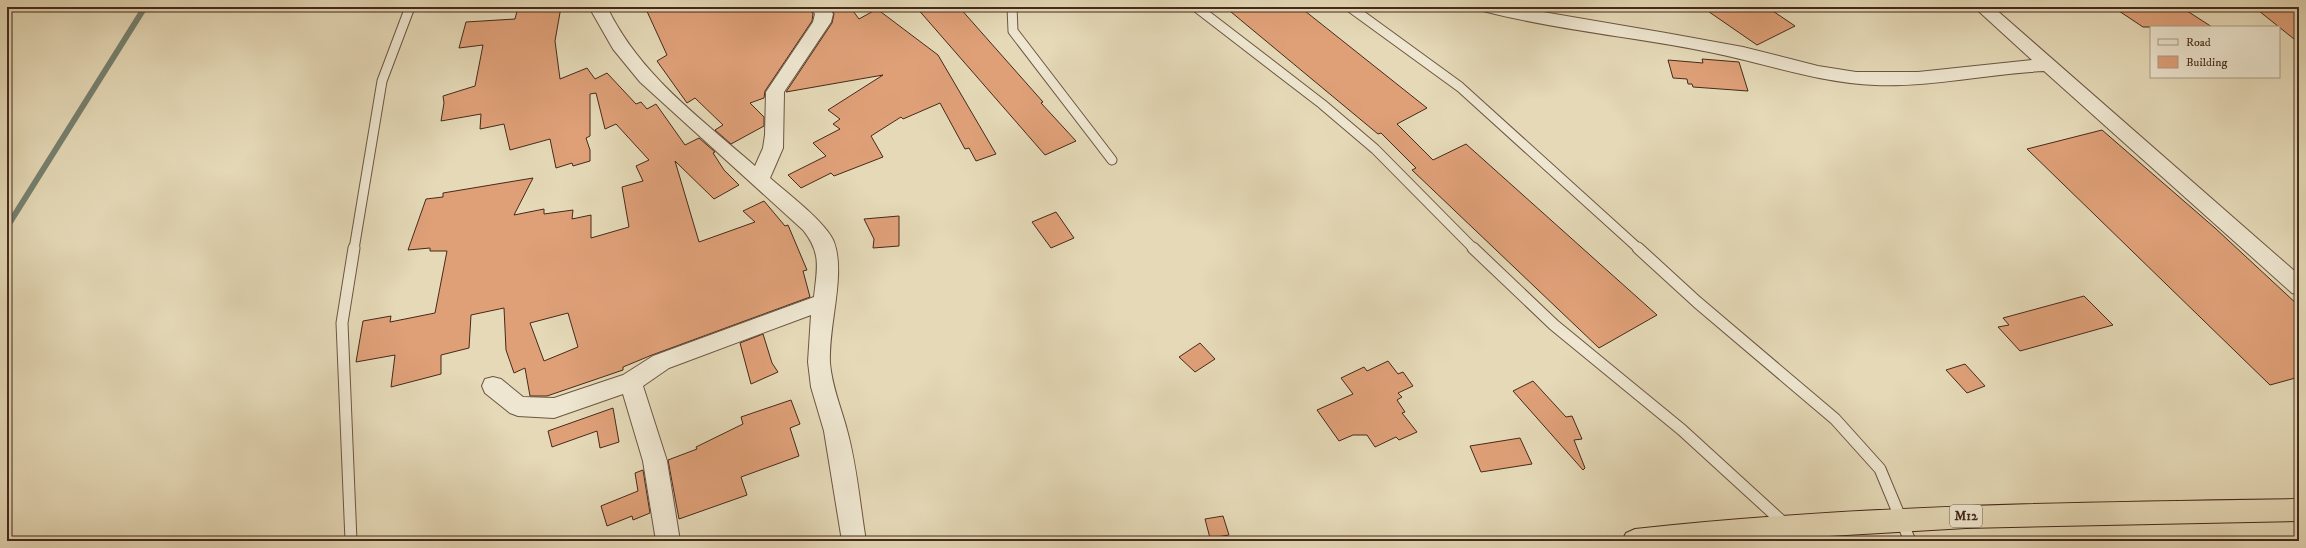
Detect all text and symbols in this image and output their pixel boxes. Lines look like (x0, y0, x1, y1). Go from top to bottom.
legend (2150, 26, 2280, 78)
text: Road (2186, 35, 2211, 50)
text: Building (2186, 55, 2227, 70)
road number: M12 (1950, 505, 1982, 527)

